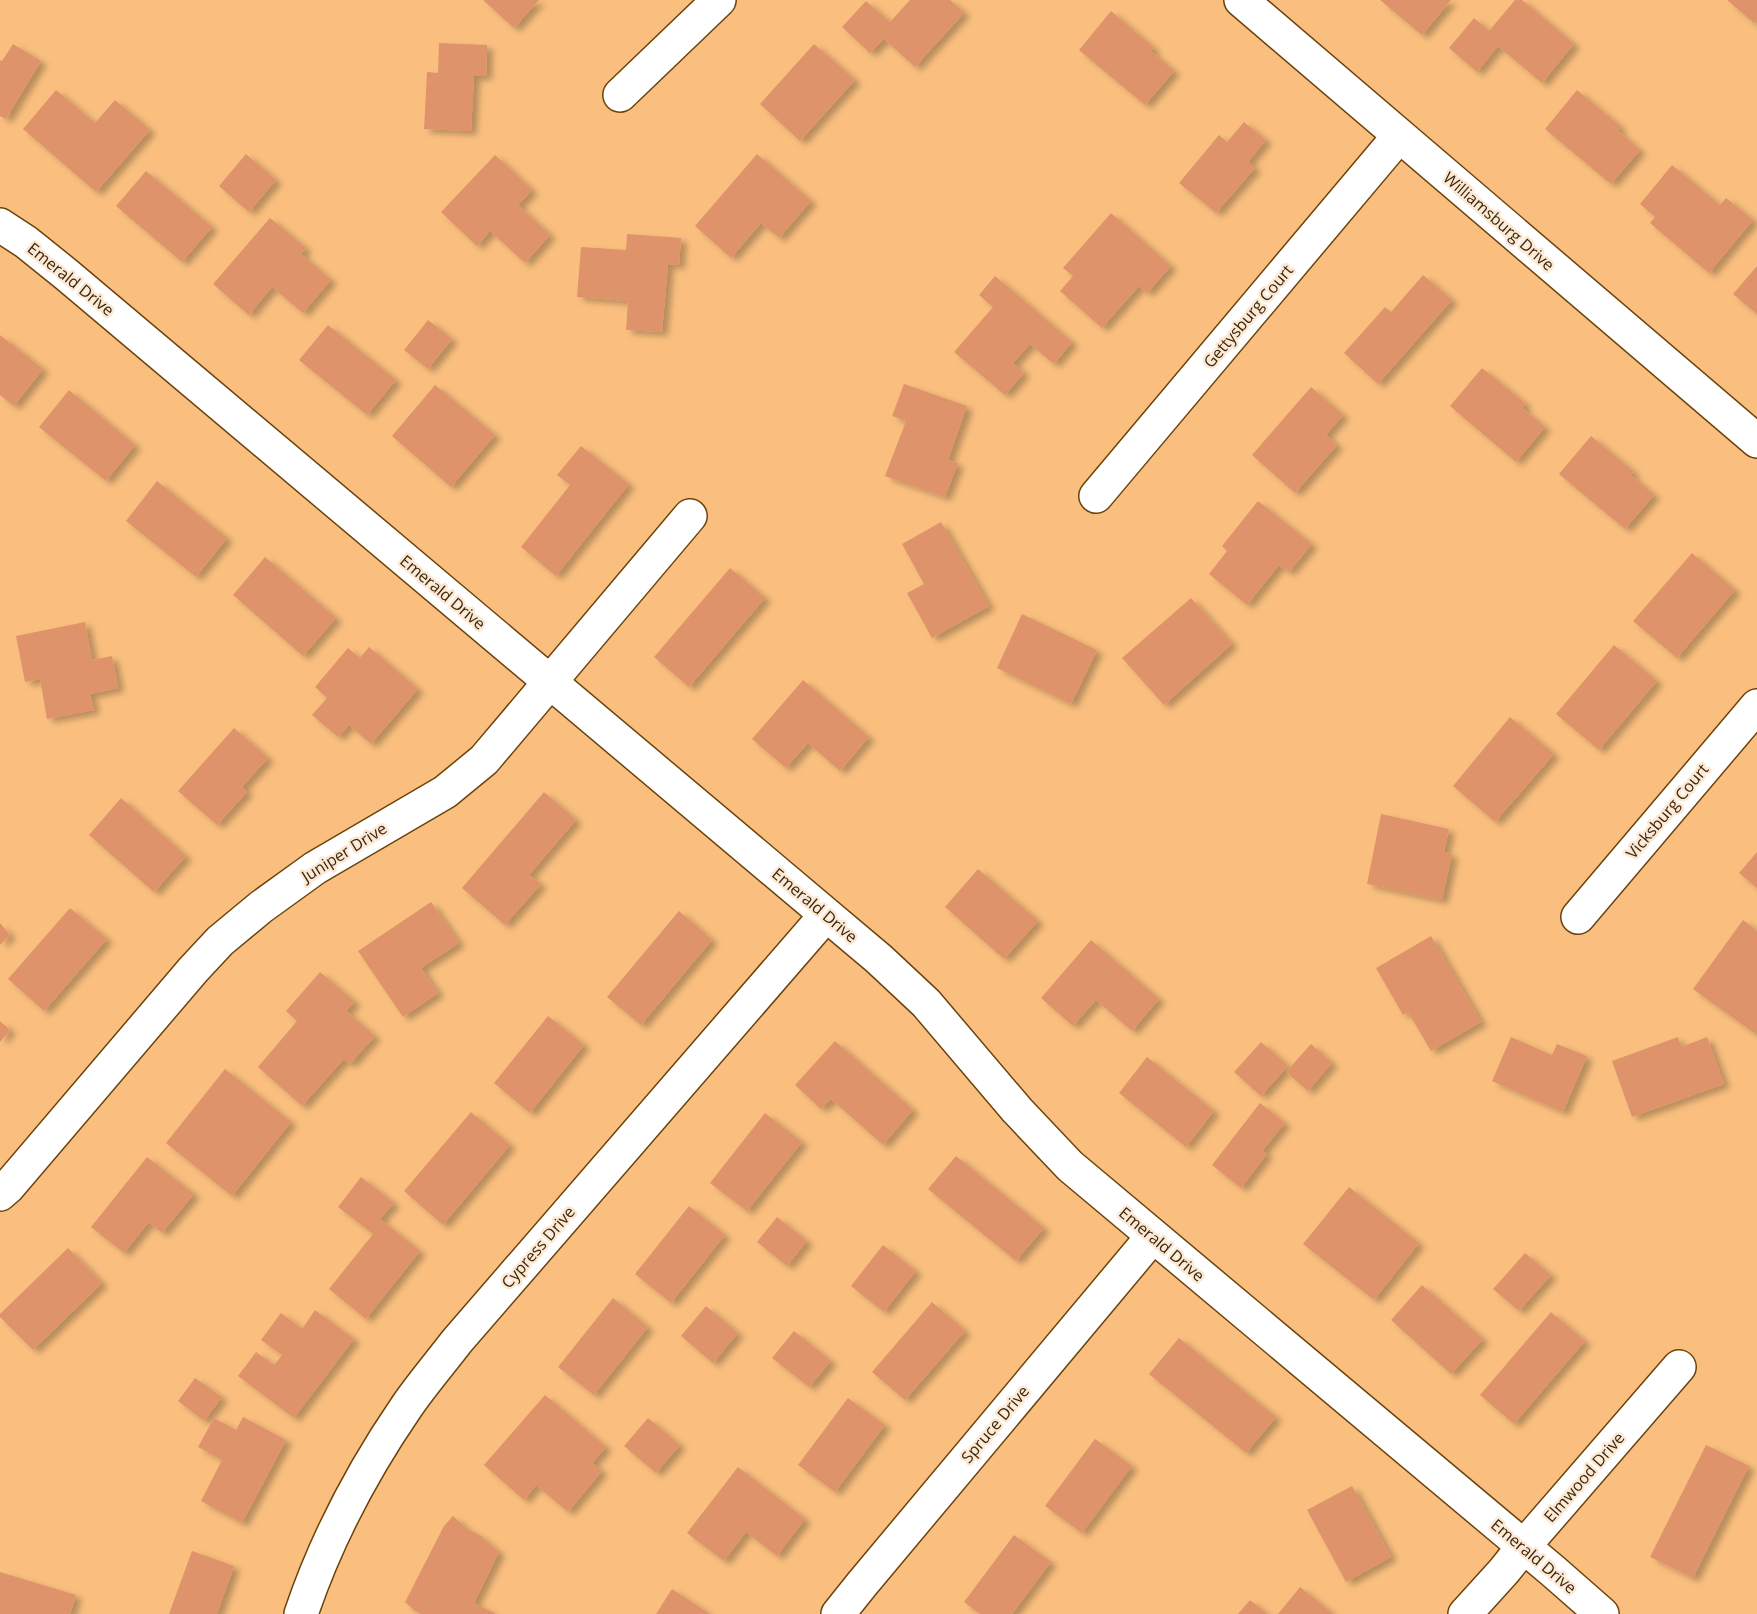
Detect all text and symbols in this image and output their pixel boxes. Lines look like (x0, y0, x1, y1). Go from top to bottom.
street label: Williamsburg Drive (1439, 167, 1559, 275)
street label: Emerald Drive (23, 237, 119, 321)
street label: Gettysburg Court (1198, 260, 1298, 372)
street label: Emerald Drive (396, 550, 490, 634)
street label: Vicksburg Court (1621, 758, 1714, 863)
street label: Juniper Drive (296, 817, 391, 888)
street label: Emerald Drive (768, 863, 862, 947)
street label: Cypress Drive (496, 1201, 580, 1293)
street label: Emerald Drive (1115, 1202, 1209, 1286)
street label: Spruce Drive (956, 1381, 1034, 1467)
street label: Elmwood Drive (1539, 1427, 1629, 1527)
street label: Emerald Drive (1487, 1514, 1581, 1598)

